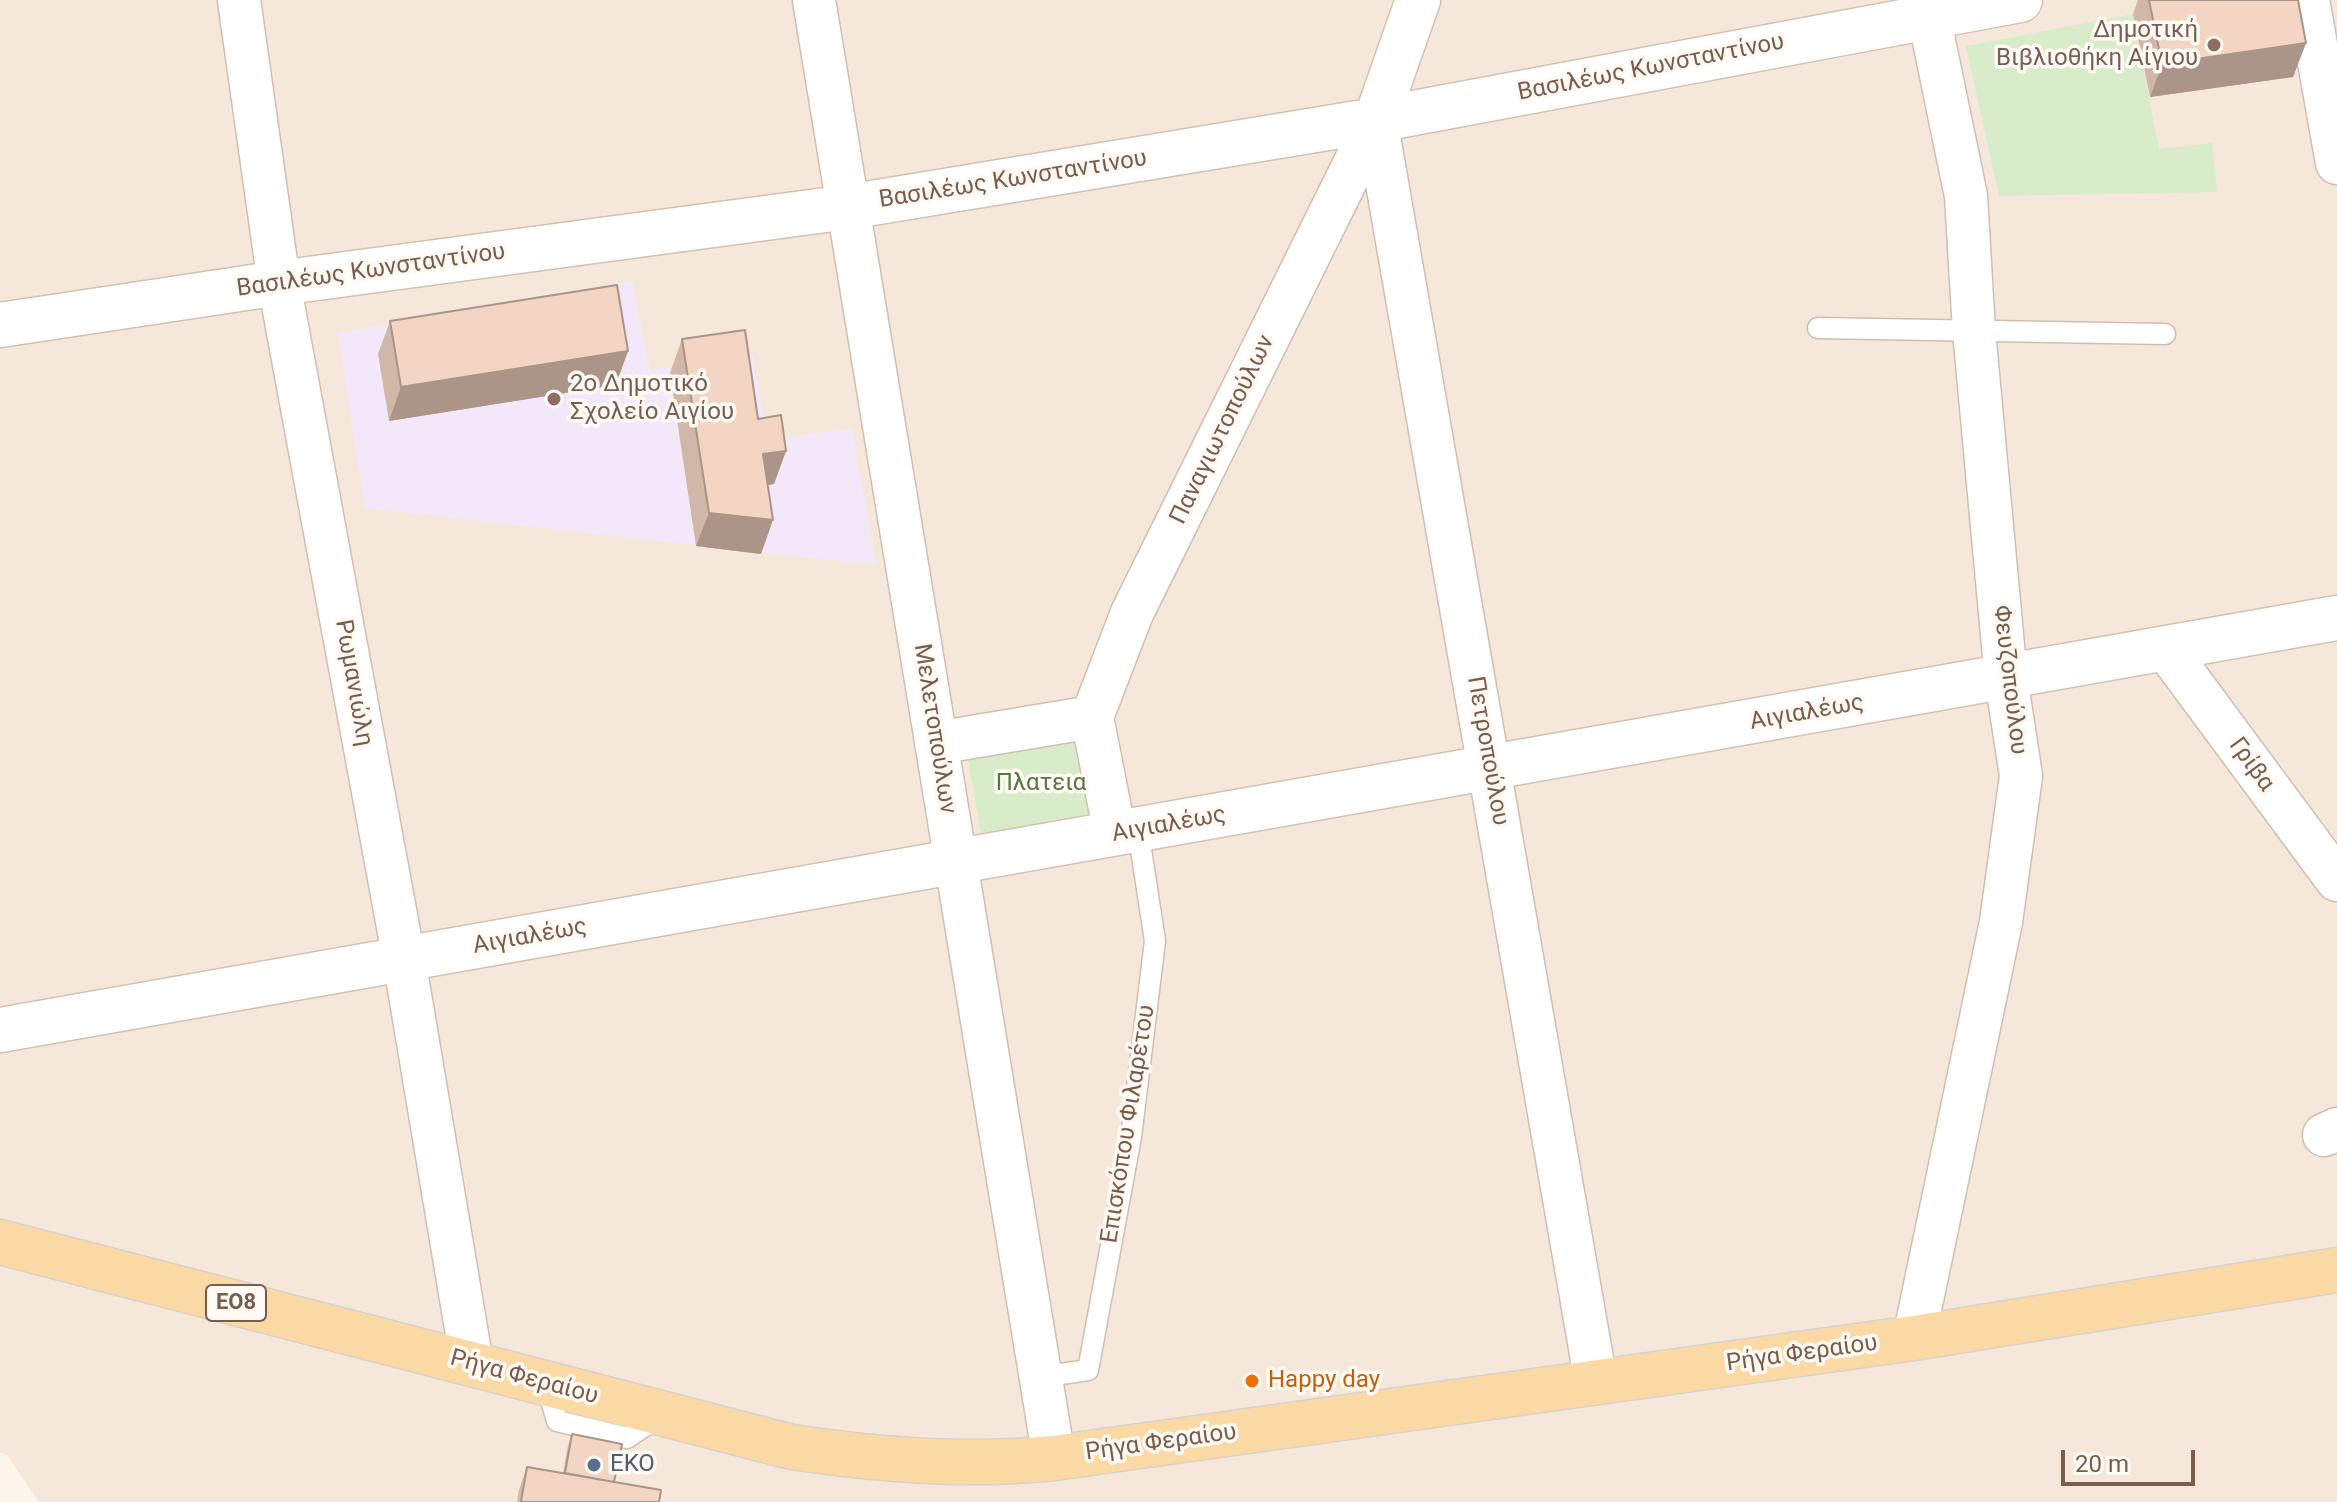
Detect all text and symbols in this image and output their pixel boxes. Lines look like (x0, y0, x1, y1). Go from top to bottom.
place label: Δημοτική Βιβλιοθήκη Αίγιου (1996, 17, 2198, 73)
street label: Βασιλέως Κωνσταντίνου (1515, 28, 1787, 108)
marker: Δημοτική Βιβλιοθήκη Αίγιου (2205, 36, 2223, 54)
street label: Βασιλέως Κωνσταντίνου (877, 145, 1149, 215)
street label: Βασιλέως Κωνσταντίνου (235, 238, 507, 304)
street label: Παναγιωτοπούλων (1165, 331, 1281, 529)
place label: 2ο Δημοτικό Σχολείο Αιγίου (570, 371, 734, 427)
marker: 2ο Δημοτικό Σχολείο Αιγίου (545, 390, 563, 408)
street label: Φευζοπούλου (1986, 604, 2032, 756)
street label: Ρωμανιώλη (328, 617, 378, 749)
street label: Μελετοπούλων (906, 642, 962, 816)
street label: Πετροπούλου (1460, 674, 1514, 828)
street label: Αιγιαλέως (1748, 689, 1866, 737)
street label: Γρίβα (2222, 733, 2280, 797)
park label: Πλατεια (996, 770, 1086, 798)
street label: Αιγιαλέως (1110, 801, 1228, 849)
street label: Αιγιαλέως (471, 913, 589, 961)
street label: Επισκόπου Φιλαρέτου (1096, 1003, 1162, 1245)
road number: ΕΟ8 (206, 1285, 266, 1321)
street label: Ρήγα Φεραίου (1725, 1329, 1879, 1379)
street label: Ρήγα Φεραίου (447, 1344, 601, 1412)
place label: Happy day (1268, 1367, 1380, 1395)
marker: Happy day (1243, 1372, 1261, 1390)
street label: Ρήγα Φεραίου (1084, 1418, 1238, 1468)
scale bar (2065, 1434, 2199, 1484)
text: 20 m (2075, 1450, 2129, 1478)
place label: EKO (610, 1451, 655, 1479)
marker: EKO (585, 1456, 603, 1474)

